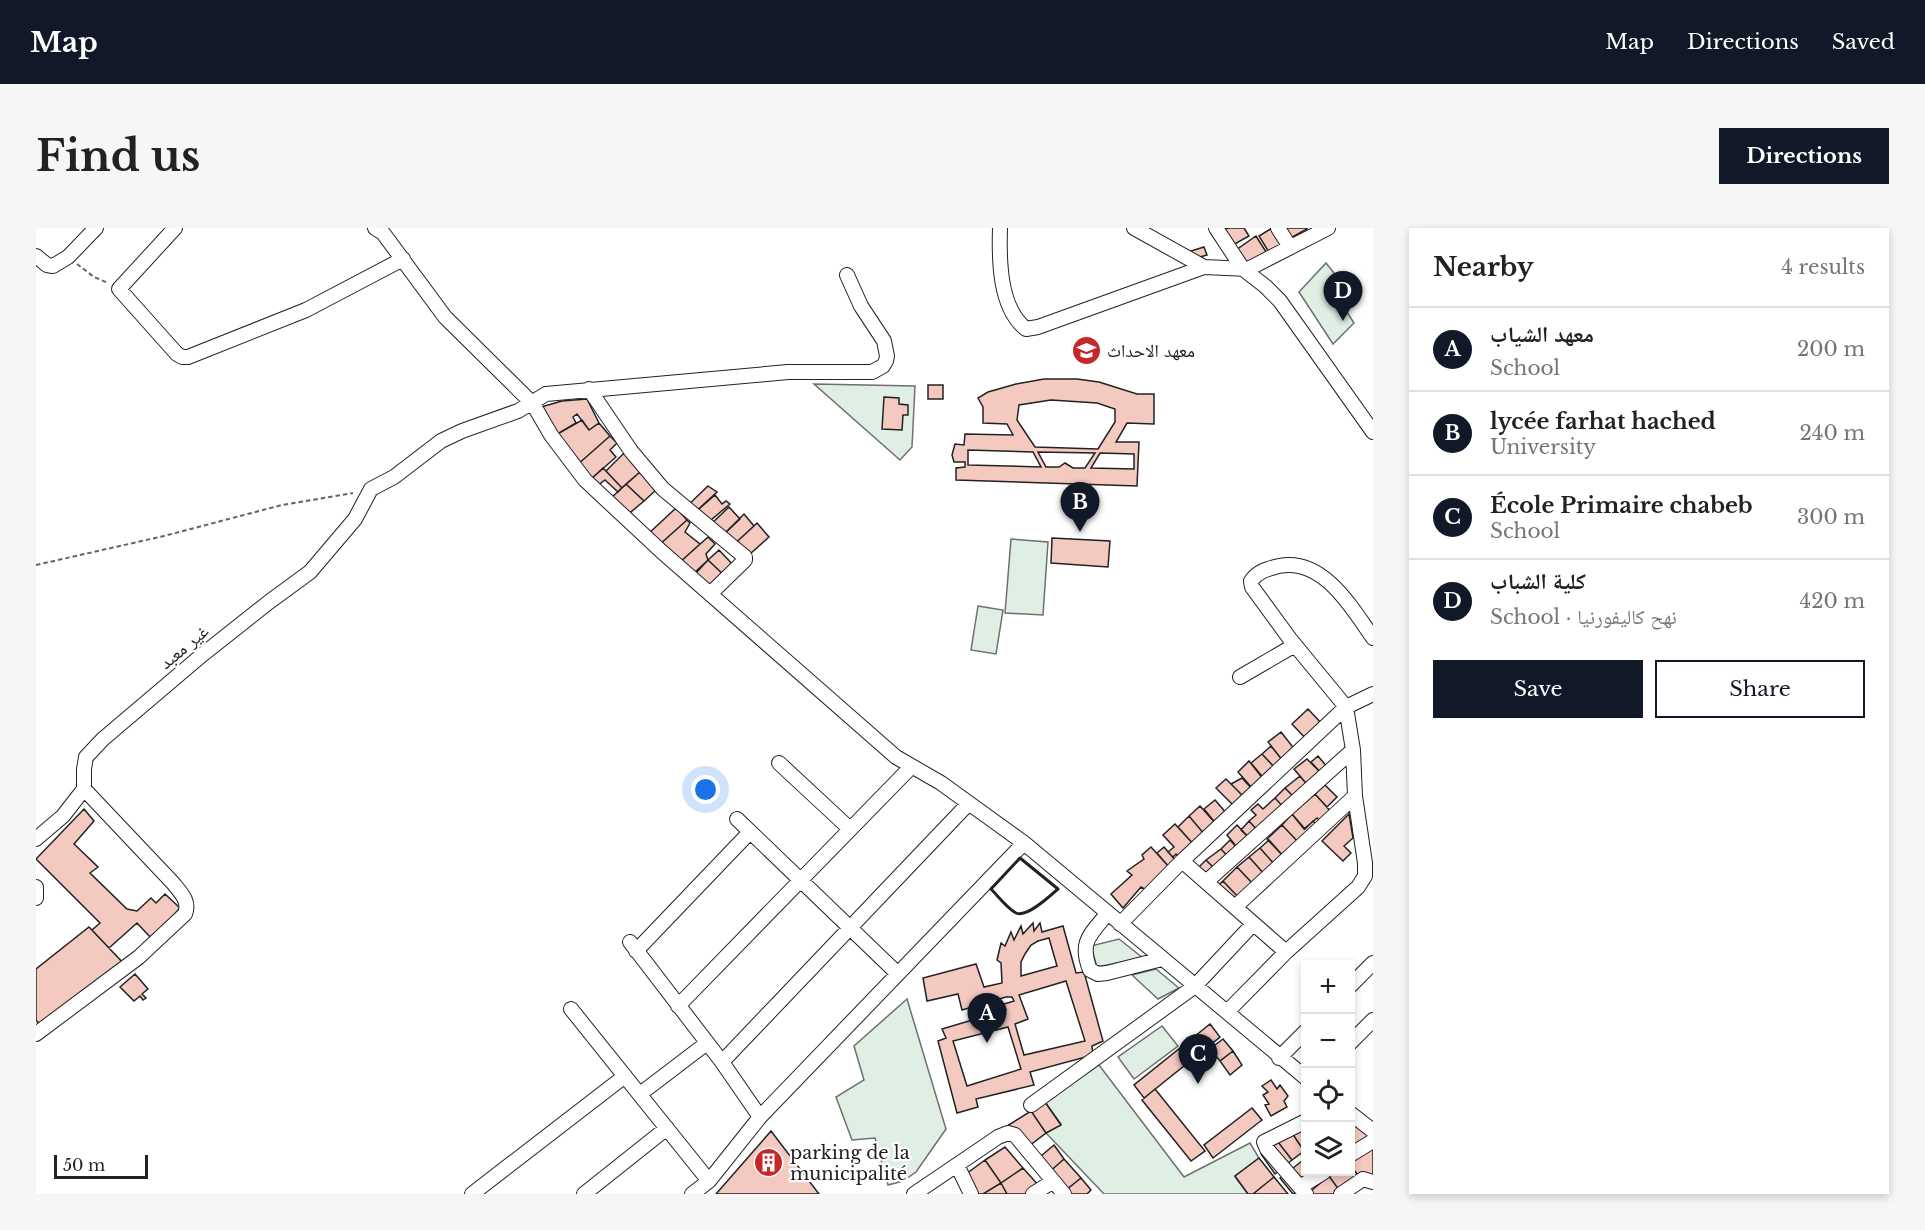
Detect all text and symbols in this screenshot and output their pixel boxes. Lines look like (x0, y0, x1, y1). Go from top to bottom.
text: Map (30, 25, 98, 60)
text: Map (1605, 29, 1654, 55)
text: Directions (1687, 29, 1799, 55)
text: Saved (1832, 29, 1895, 55)
button: Directions (1719, 128, 1889, 184)
text: Find us (36, 130, 200, 182)
text: Nearby (1433, 251, 1534, 283)
text: 4 results (1781, 255, 1865, 279)
pin: D (1324, 272, 1362, 321)
text: معهد الشياب (1490, 321, 1594, 348)
school or university icon: معهد الاحداث (1070, 335, 1102, 367)
text: A (1444, 337, 1461, 361)
text: 200 m (1797, 337, 1865, 361)
place label: معهد الاحداث (1107, 340, 1195, 362)
text: School (1490, 356, 1560, 380)
text: lycée farhat hached (1490, 408, 1716, 435)
text: B (1445, 421, 1460, 445)
text: 240 m (1800, 421, 1865, 445)
text: University (1490, 435, 1596, 459)
pin: B (1060, 482, 1100, 532)
text: École Primaire chabeb (1490, 492, 1753, 519)
text: C (1444, 505, 1461, 529)
text: 300 m (1797, 505, 1865, 529)
text: School (1490, 519, 1560, 543)
text: كلية الشباب (1490, 568, 1586, 595)
text: D (1443, 589, 1462, 613)
text: 420 m (1800, 589, 1865, 613)
text: School · نهح كاليفورنيا (1490, 605, 1677, 629)
street label: غير معبد (155, 620, 213, 674)
button: Save (1433, 660, 1643, 718)
button: Share (1655, 660, 1865, 718)
your location (691, 775, 720, 804)
map controls (1301, 960, 1355, 1176)
button: + (1301, 960, 1355, 1014)
pin: A (968, 994, 1006, 1043)
button: − (1301, 1014, 1355, 1068)
pin: C (1178, 1034, 1218, 1084)
button: locate (1301, 1068, 1355, 1122)
button: layers (1301, 1122, 1355, 1176)
place label: parking de la municipalité (790, 1142, 910, 1185)
building icon: parking de la municipalité (753, 1147, 785, 1179)
scale bar (54, 1152, 148, 1180)
text: 50 m (63, 1155, 105, 1175)

